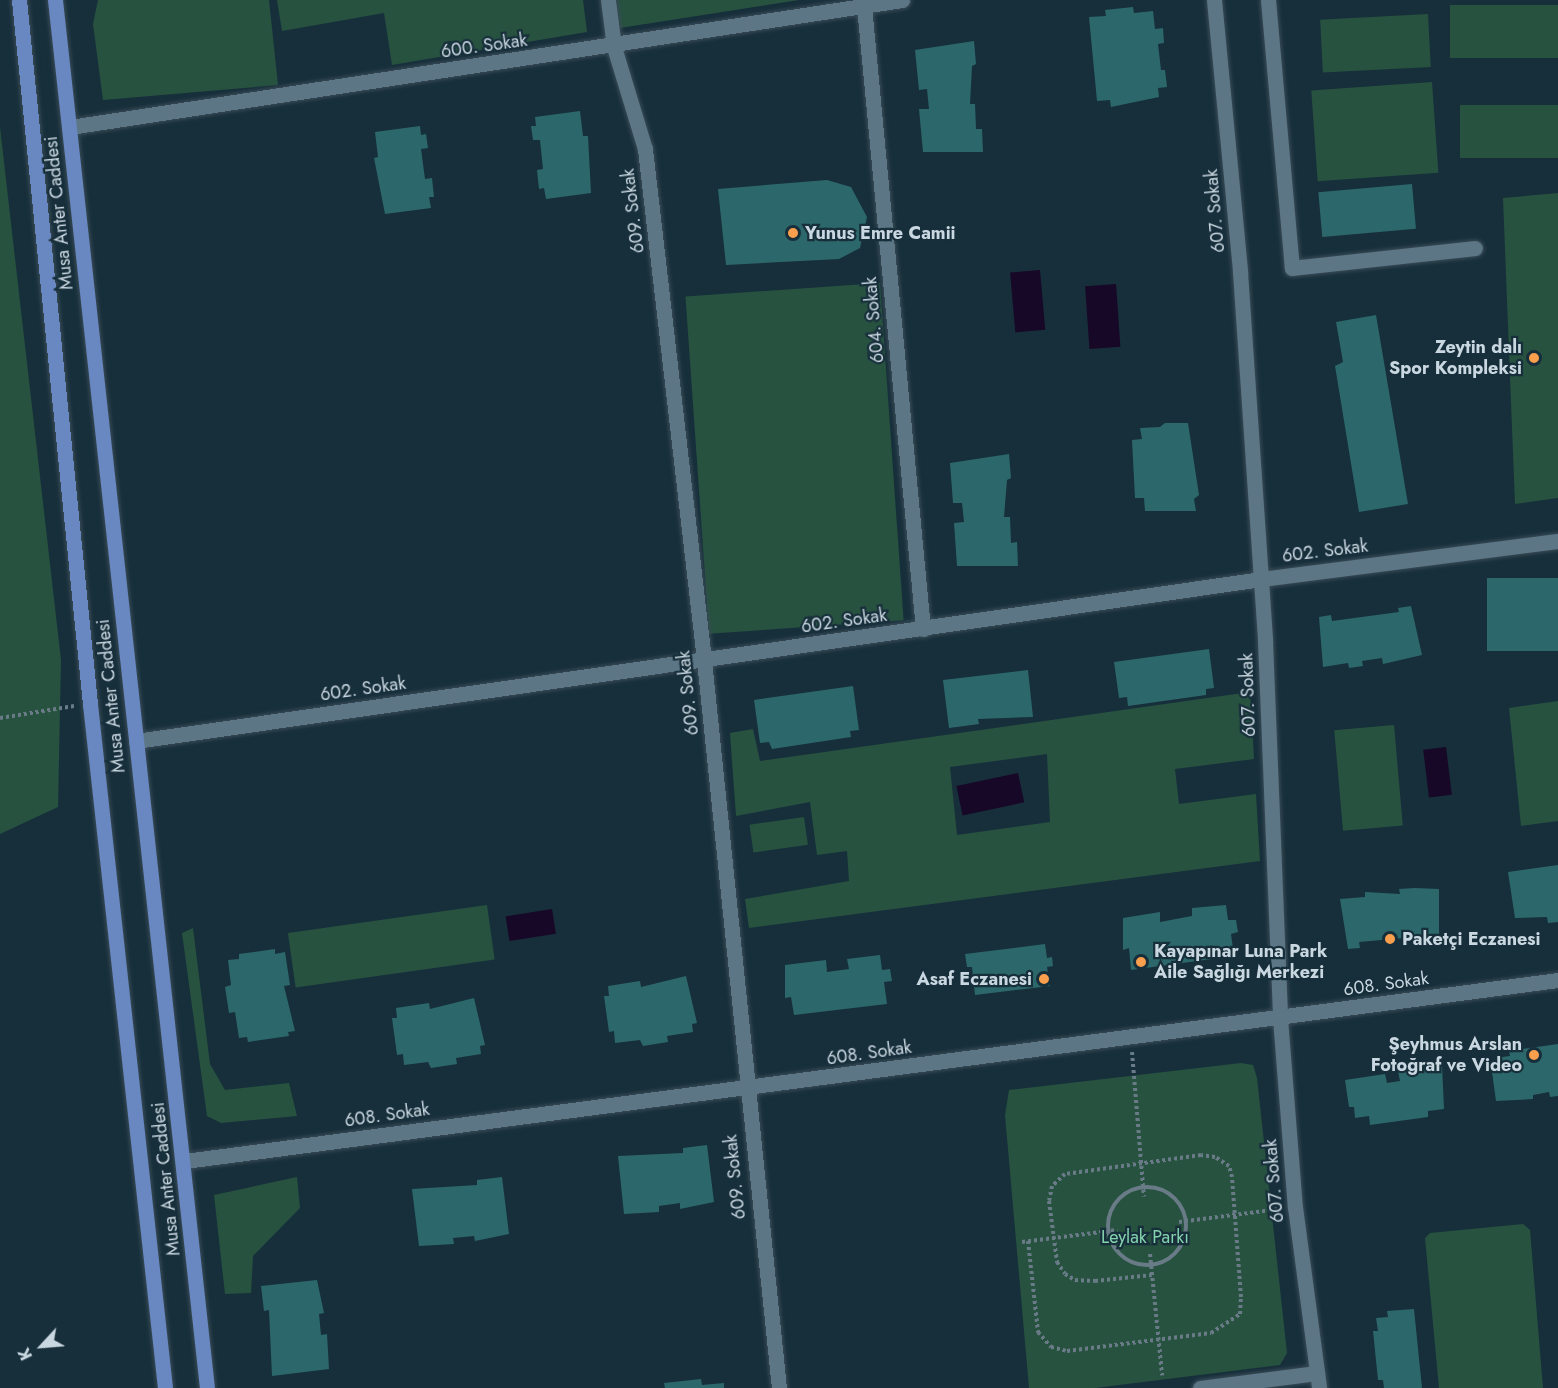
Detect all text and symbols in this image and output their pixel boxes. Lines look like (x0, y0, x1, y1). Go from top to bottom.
street label: 600. Sokak (439, 29, 529, 63)
street label: Musa Anter Caddesi (40, 135, 78, 291)
street label: 609. Sokak (617, 167, 649, 255)
street label: 607. Sokak (1201, 168, 1229, 254)
place label: Yunus Emre Camii (805, 222, 956, 244)
marker: Yunus Emre Camii (786, 226, 800, 240)
street label: 604. Sokak (859, 276, 889, 364)
place label: Zeytin dalı Spor Kompleksi (1389, 337, 1522, 380)
marker: Zeytin dalı Spor Kompleksi (1527, 351, 1541, 365)
street label: 602. Sokak (1281, 535, 1369, 567)
street label: 602. Sokak (800, 604, 888, 638)
street label: Musa Anter Caddesi (92, 618, 130, 774)
street label: 609. Sokak (673, 649, 703, 737)
street label: 607. Sokak (1236, 653, 1260, 737)
street label: 602. Sokak (319, 672, 407, 706)
place label: Paketçi Eczanesi (1402, 928, 1540, 950)
marker: Paketçi Eczanesi (1383, 932, 1397, 946)
place label: Kayapınar Luna Park Aile Sağlığı Merkezi (1154, 941, 1327, 984)
marker: Kayapınar Luna Park Aile Sağlığı Merkezi (1132, 953, 1150, 971)
street label: 608. Sokak (1342, 967, 1430, 1001)
place label: Asaf Eczanesi (917, 968, 1032, 990)
marker: Asaf Eczanesi (1037, 972, 1051, 986)
place label: Şeyhmus Arslan Fotoğraf ve Video (1371, 1034, 1522, 1076)
street label: 608. Sokak (825, 1036, 913, 1070)
marker: Şeyhmus Arslan Fotoğraf ve Video (1527, 1048, 1541, 1062)
street label: 608. Sokak (343, 1098, 431, 1132)
street label: Musa Anter Caddesi (147, 1101, 185, 1257)
street label: 609. Sokak (720, 1133, 750, 1221)
street label: 607. Sokak (1260, 1138, 1288, 1224)
park label: Leylak Parkı (1101, 1226, 1189, 1248)
north arrow (12, 1316, 72, 1376)
text: K (13, 1344, 38, 1364)

